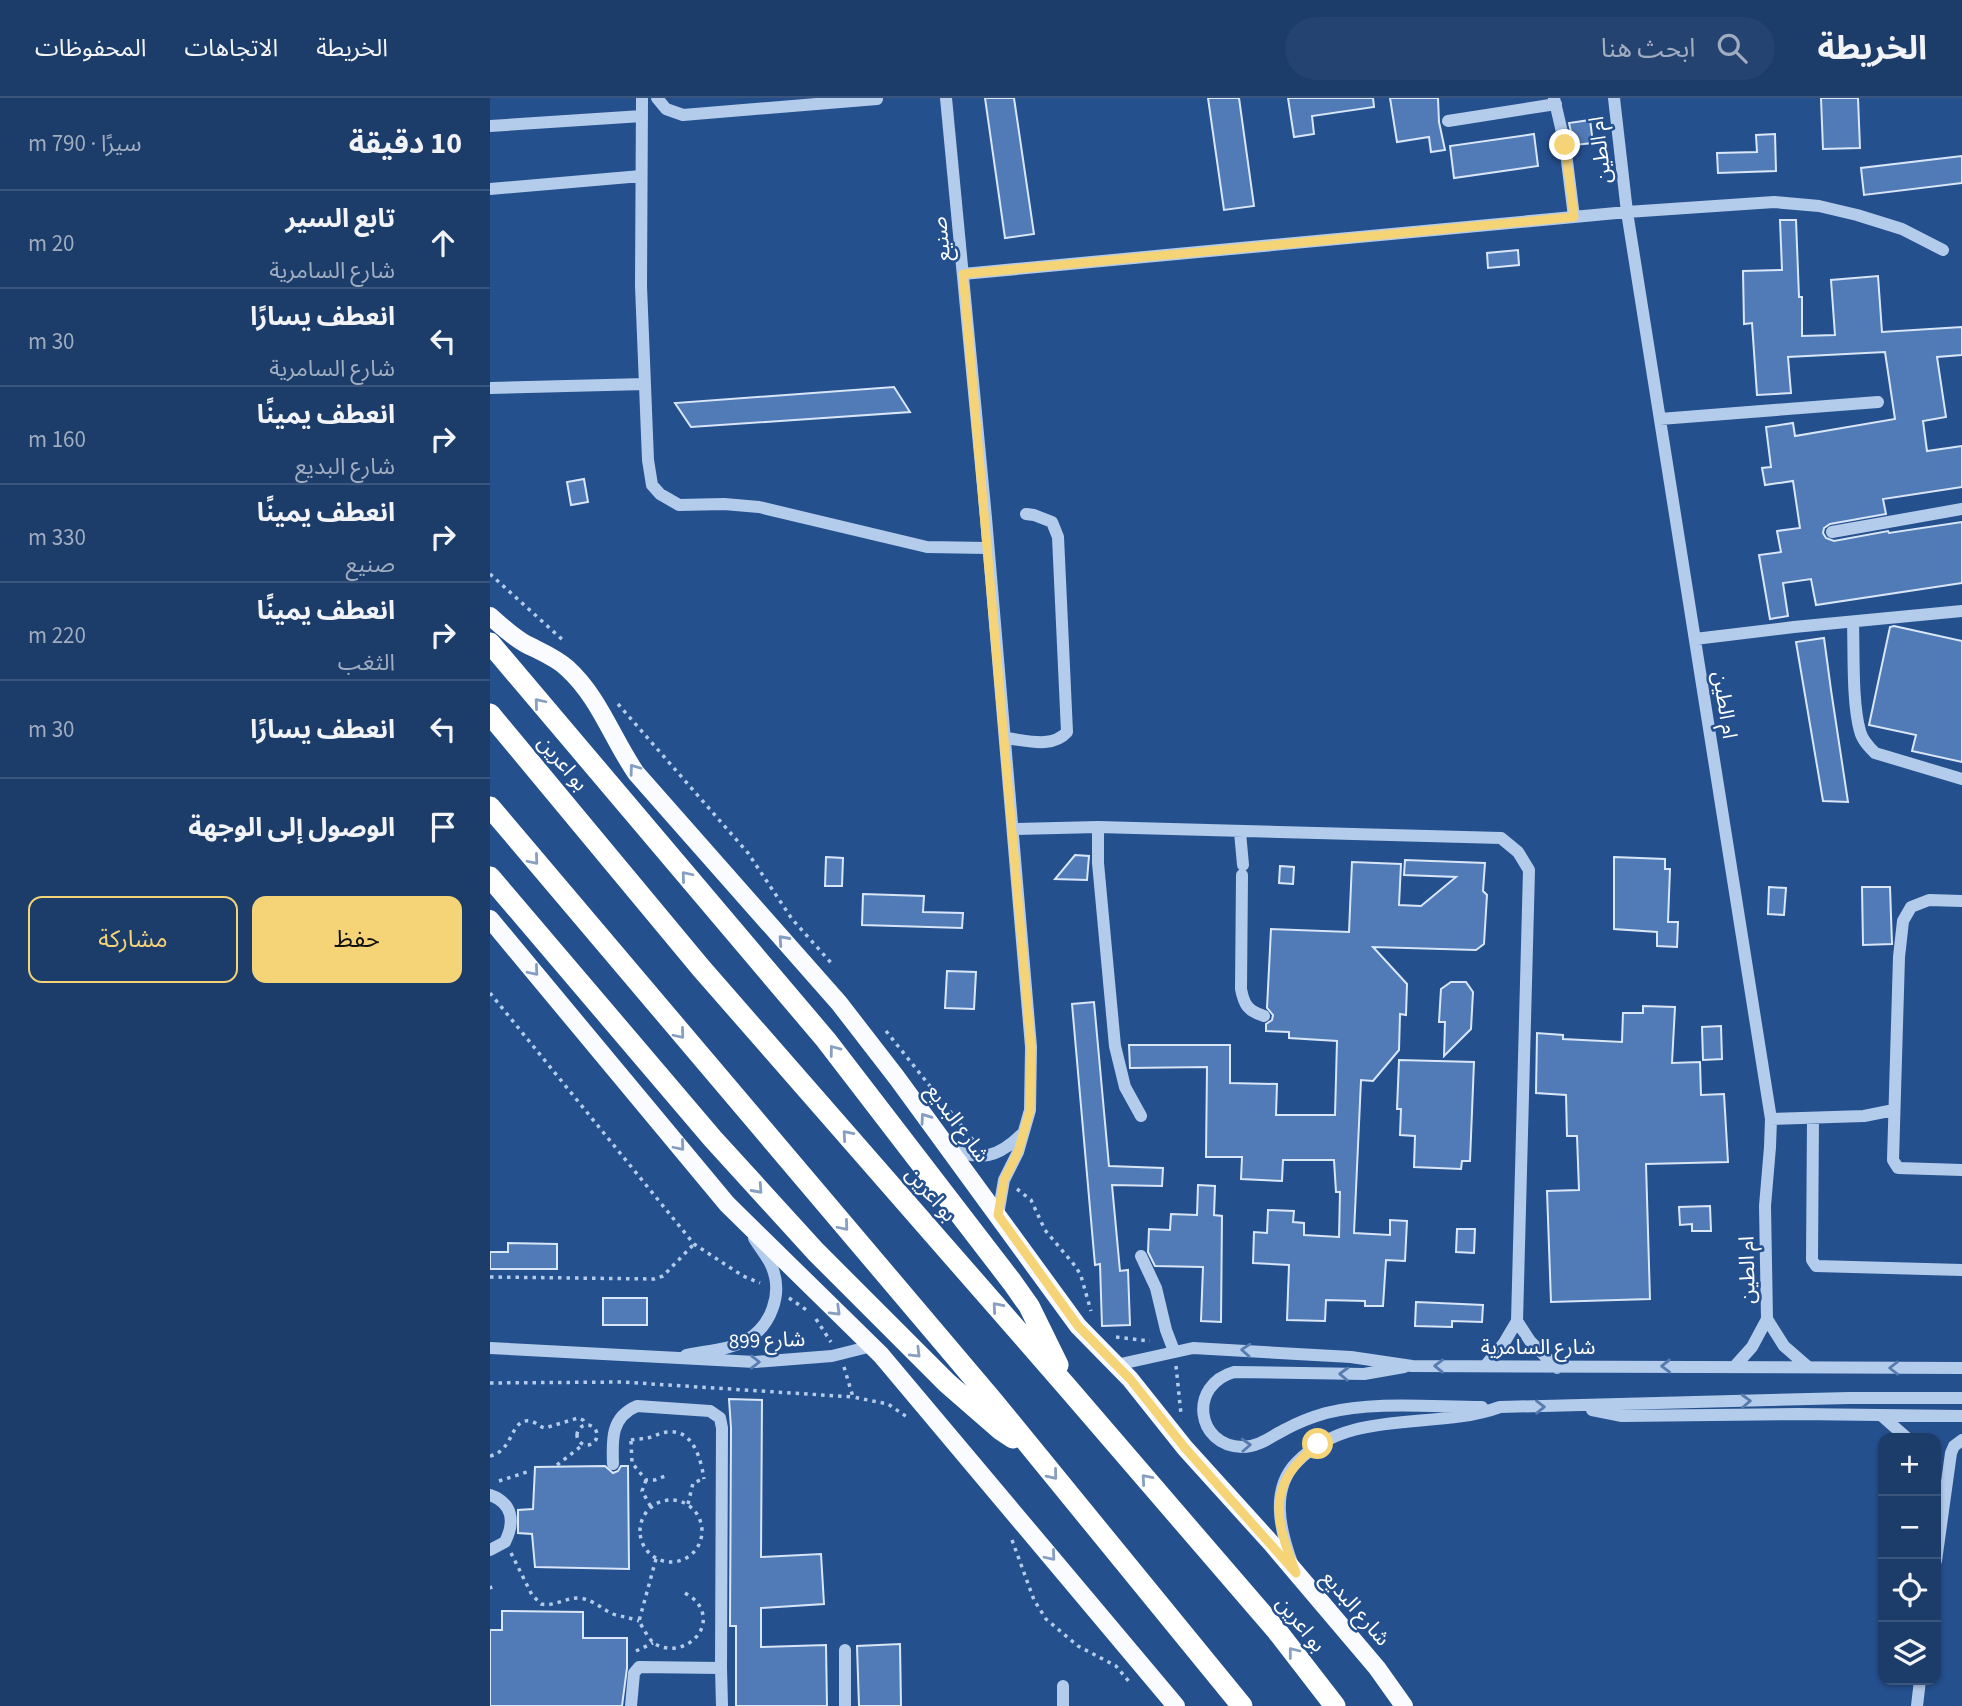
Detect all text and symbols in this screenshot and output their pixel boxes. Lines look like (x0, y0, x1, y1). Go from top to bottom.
search box (1285, 17, 1775, 80)
text: الخريطة (1817, 25, 1927, 72)
icon: search (1713, 29, 1751, 67)
text: ابحث هنا (1601, 30, 1695, 67)
text: المحفوظات (35, 31, 146, 66)
text: الاتجاهات (184, 31, 278, 66)
text: الخريطة (316, 31, 388, 66)
street label: ام الطين (1581, 114, 1620, 186)
text: 10 دقيقة (349, 122, 462, 165)
text: سيرًا · 790 m (28, 127, 142, 160)
route end (1549, 129, 1580, 160)
text: تابع السير (285, 200, 395, 237)
street label: صنيع (924, 215, 958, 263)
icon: ahead (424, 224, 462, 262)
text: 20 m (28, 227, 75, 260)
text: شارع السامرية (269, 254, 395, 287)
text: انعطف يسارًا (250, 298, 395, 335)
icon: left (424, 322, 462, 360)
text: 30 m (28, 325, 75, 358)
text: شارع السامرية (269, 352, 395, 385)
text: انعطف يمينًا (257, 396, 395, 433)
icon: right (424, 420, 462, 458)
text: 160 m (28, 423, 86, 456)
text: شارع البديع (295, 450, 395, 483)
text: انعطف يمينًا (257, 494, 395, 531)
icon: right (424, 518, 462, 556)
text: 330 m (28, 521, 86, 554)
text: صنيع (346, 548, 395, 581)
text: انعطف يمينًا (257, 592, 395, 629)
icon: right (424, 616, 462, 654)
text: 220 m (28, 619, 86, 652)
text: الثغب (338, 646, 395, 679)
street label: ام الطين (1704, 669, 1745, 741)
one-way arrow (535, 698, 547, 711)
icon: left (424, 710, 462, 748)
text: انعطف يسارًا (250, 711, 395, 748)
text: 30 m (28, 713, 75, 746)
street label: بو اعرين (531, 729, 595, 797)
one-way arrow (629, 764, 642, 777)
icon: arrive (424, 808, 462, 846)
text: الوصول إلى الوجهة (188, 809, 395, 846)
one-way arrow (526, 851, 538, 864)
one-way arrow (682, 872, 695, 884)
button: مشاركة (28, 896, 238, 983)
button: حفظ (252, 896, 462, 983)
one-way arrow (779, 935, 792, 948)
one-way arrow (526, 964, 539, 976)
one-way arrow (672, 1026, 684, 1039)
one-way arrow (829, 1045, 842, 1058)
street label: شارع البديع (919, 1077, 997, 1169)
one-way arrow (920, 1112, 933, 1125)
one-way arrow (843, 1131, 855, 1144)
one-way arrow (671, 1139, 684, 1151)
street label: بو اعرين (898, 1160, 964, 1228)
one-way arrow (750, 1181, 763, 1194)
one-way arrow (836, 1217, 848, 1230)
street label: ام الطين (1731, 1236, 1764, 1304)
one-way arrow (828, 1302, 841, 1315)
one-way arrow (993, 1302, 1005, 1315)
street label: شارع 899 (728, 1324, 806, 1356)
street label: شارع السامرية (1481, 1332, 1595, 1362)
one-way arrow (1240, 1343, 1251, 1358)
one-way arrow (908, 1344, 921, 1357)
one-way arrow (750, 1354, 760, 1370)
one-way arrow (1433, 1358, 1444, 1374)
one-way arrow (1661, 1359, 1672, 1374)
one-way arrow (1888, 1360, 1899, 1376)
one-way arrow (1338, 1366, 1349, 1381)
one-way arrow (1741, 1394, 1752, 1409)
one-way arrow (1536, 1399, 1546, 1415)
route start (1302, 1428, 1333, 1459)
map controls (1878, 1433, 1941, 1685)
button: + (1878, 1433, 1941, 1496)
one-way arrow (1241, 1438, 1252, 1453)
one-way arrow (1045, 1467, 1058, 1479)
one-way arrow (1142, 1474, 1154, 1487)
button: − (1878, 1496, 1941, 1559)
one-way arrow (1043, 1547, 1055, 1560)
button: locate (1878, 1559, 1941, 1622)
street label: شارع البديع (1315, 1564, 1397, 1652)
street label: بو اعرين (1269, 1589, 1333, 1659)
button: layers (1878, 1622, 1941, 1685)
one-way arrow (1288, 1647, 1301, 1660)

